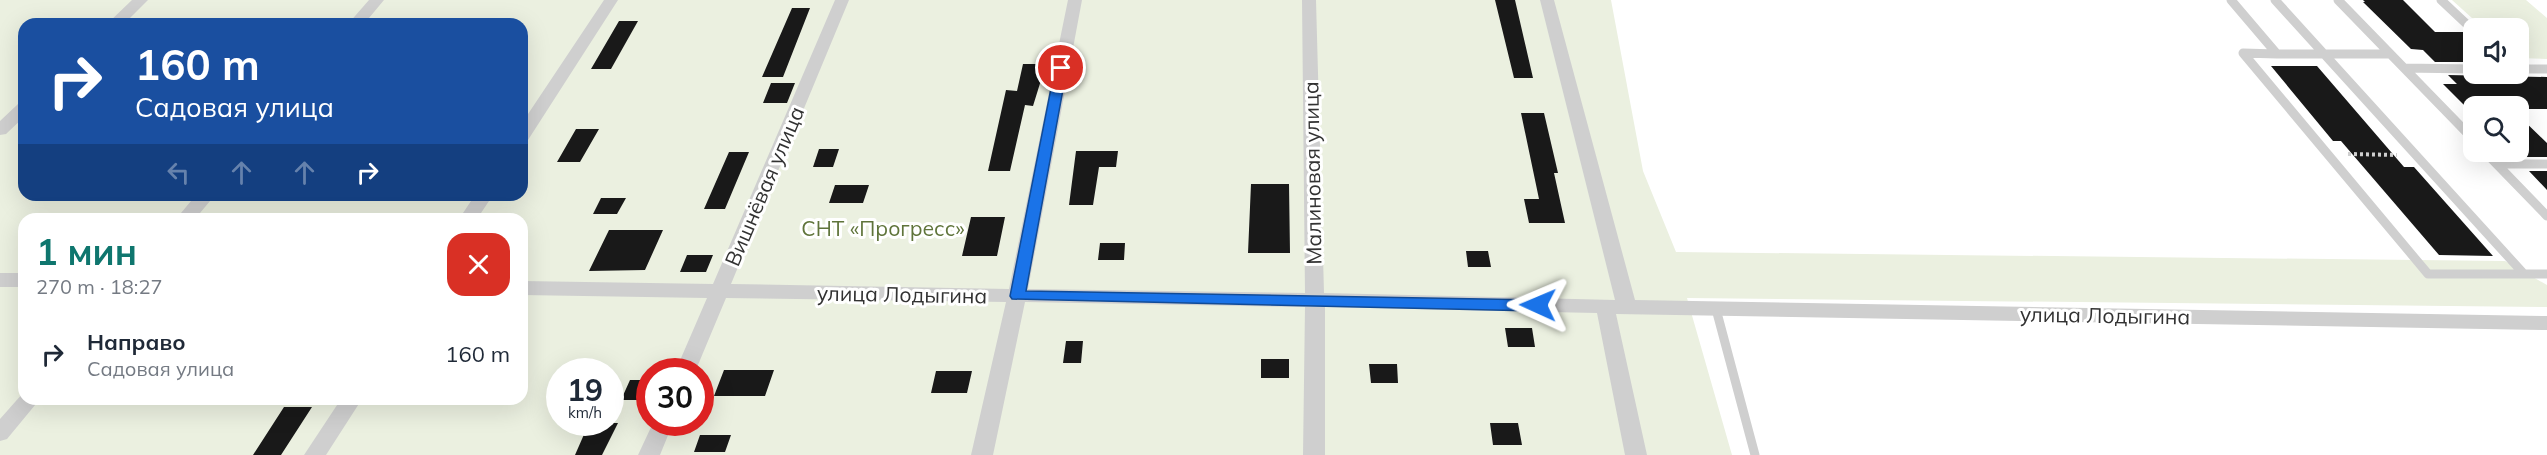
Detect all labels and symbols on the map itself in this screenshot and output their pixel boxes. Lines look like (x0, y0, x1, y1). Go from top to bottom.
pin (1035, 42, 1086, 93)
street label: Малиновая улица (1297, 81, 1327, 265)
street label: Вишнёвая улица (719, 102, 809, 270)
park label: СНТ «Прогресс» (801, 215, 965, 241)
position arrow (1506, 273, 1570, 337)
street label: улица Лодыгина (817, 280, 987, 308)
street label: улица Лодыгина (2020, 301, 2190, 329)
speed limit sign: 30 (636, 358, 714, 436)

